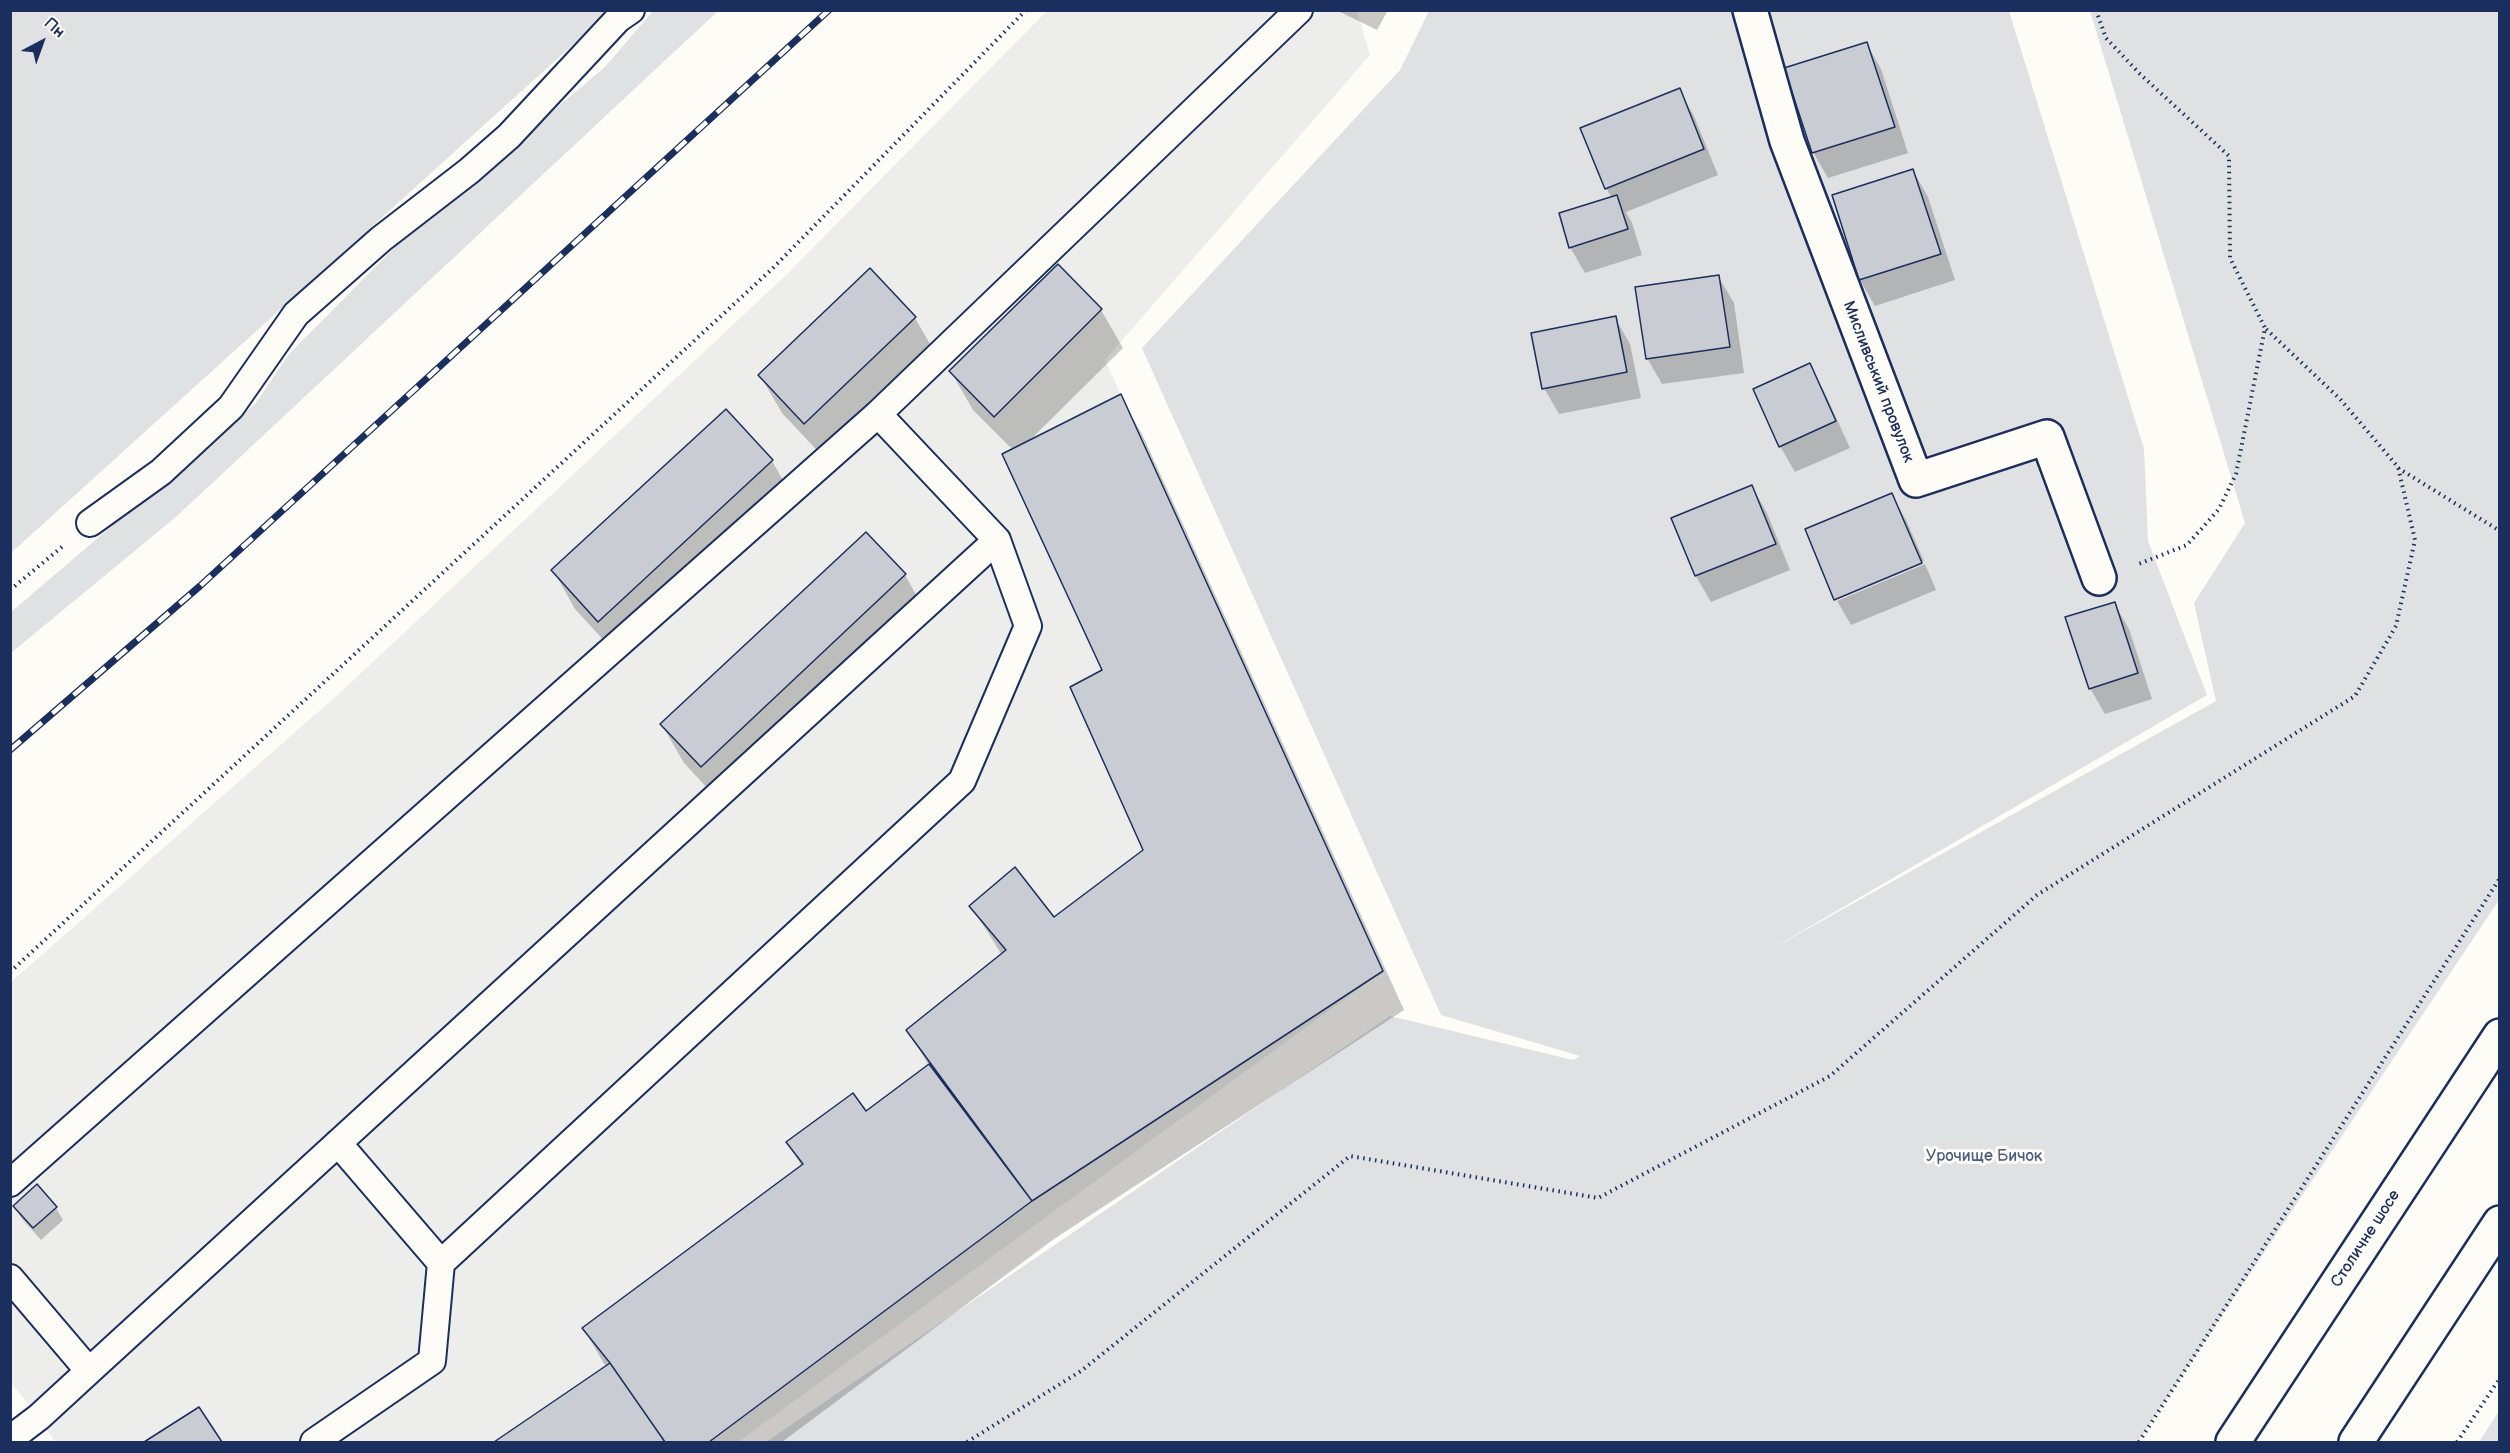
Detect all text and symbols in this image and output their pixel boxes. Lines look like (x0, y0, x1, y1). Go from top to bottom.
north arrow (12, 12, 72, 72)
text: Пн (40, 14, 68, 42)
street label: Мисливський провулок (1838, 298, 1918, 466)
park label: Урочище Бичок (1926, 1147, 2042, 1167)
street label: Столичне шосе (2327, 1187, 2405, 1291)

